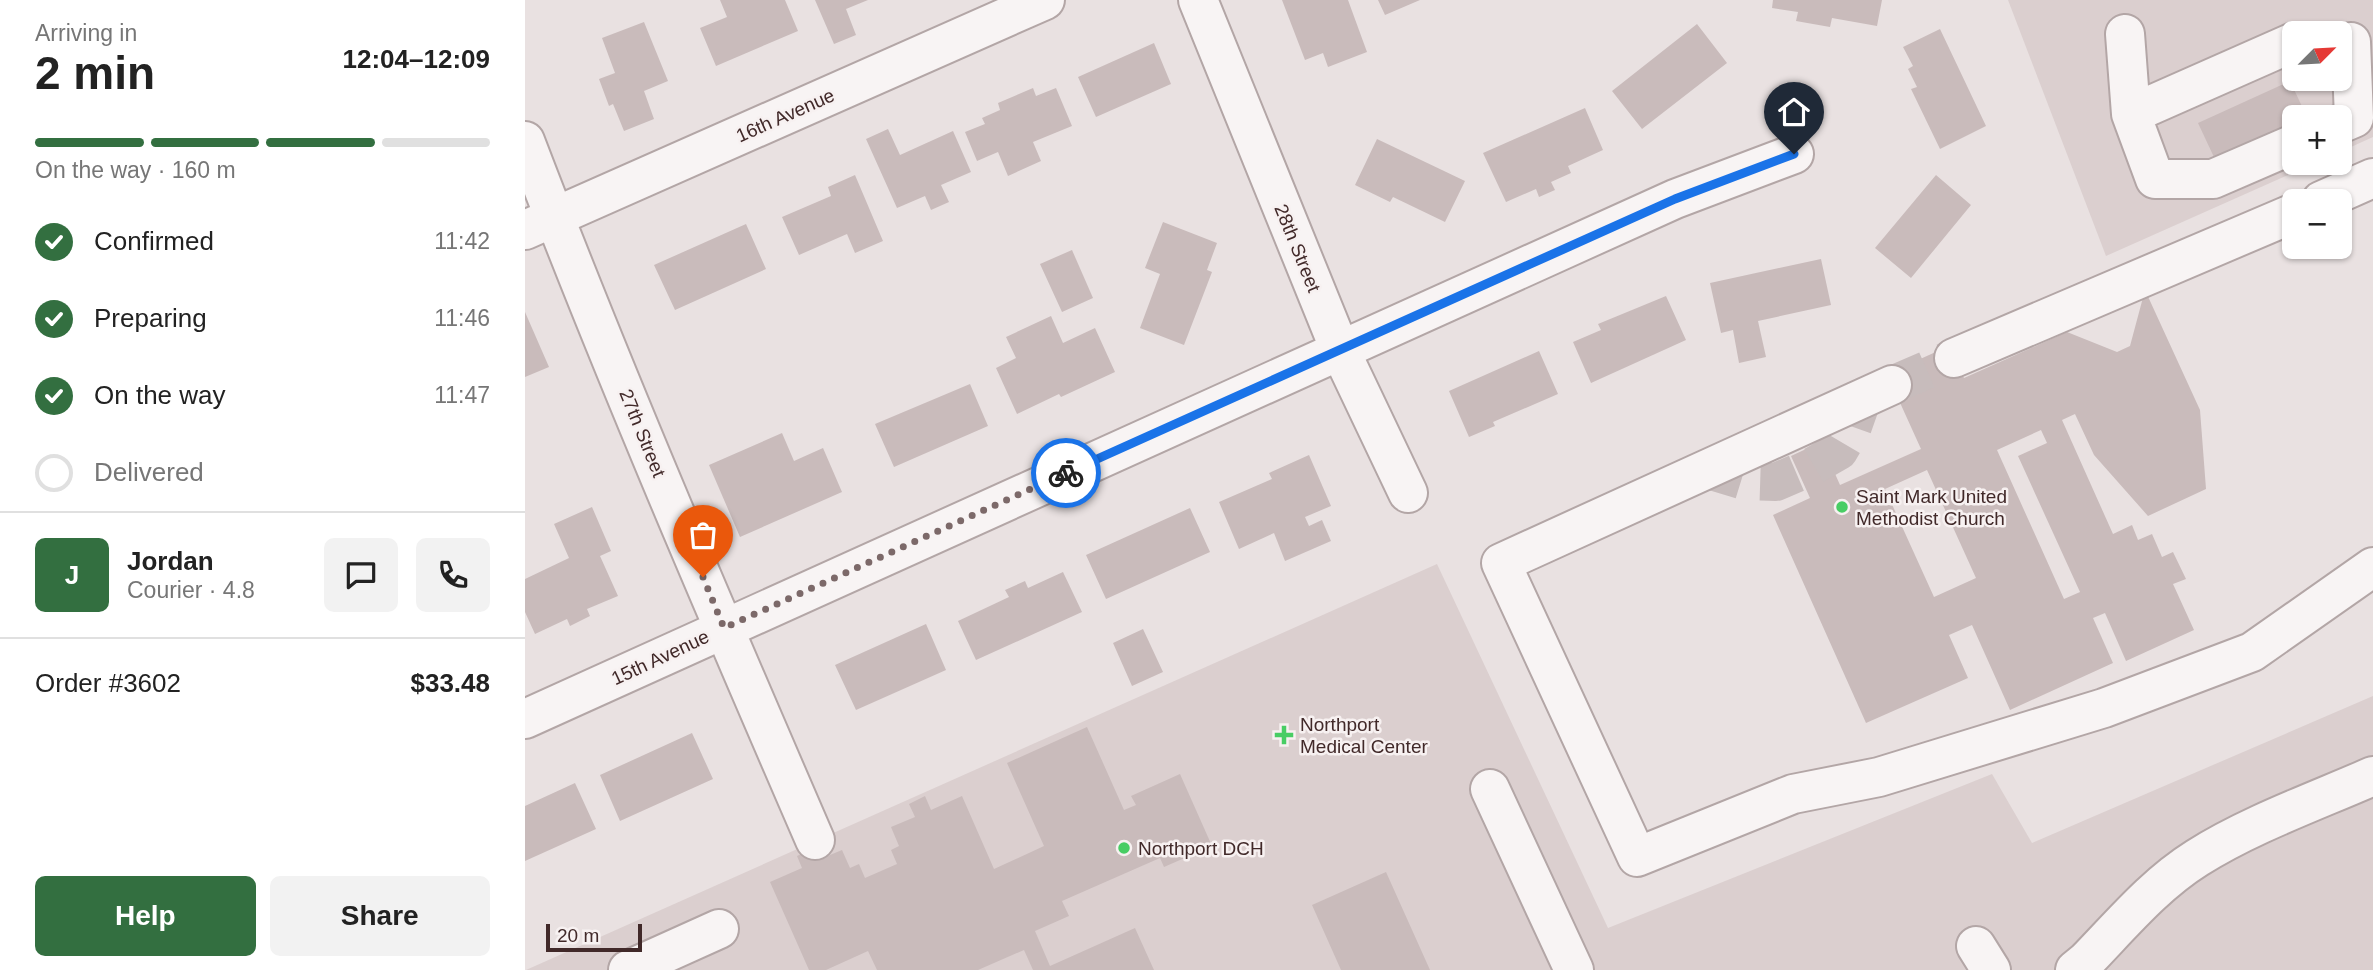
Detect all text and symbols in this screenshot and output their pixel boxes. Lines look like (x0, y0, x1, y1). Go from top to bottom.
text: Arriving in (35, 20, 137, 46)
north arrow (2282, 21, 2352, 91)
map controls (2282, 21, 2352, 259)
text: 12:04–12:09 (343, 44, 490, 74)
text: 2 min (35, 47, 155, 99)
pin (1764, 82, 1824, 154)
street label: 16th Avenue (733, 84, 838, 146)
icon: home (1775, 93, 1813, 131)
button: + (2282, 105, 2352, 175)
text: On the way · 160 m (35, 157, 236, 183)
button: − (2282, 189, 2352, 259)
street label: 28th Street (1270, 201, 1325, 296)
icon: check (35, 223, 73, 261)
text: Confirmed (94, 226, 214, 256)
text: 11:42 (434, 228, 490, 254)
icon: check (35, 300, 73, 338)
text: Preparing (94, 303, 207, 333)
text: 11:46 (434, 305, 490, 331)
icon: check (35, 377, 73, 415)
text: On the way (94, 380, 226, 410)
text: 11:47 (434, 382, 490, 408)
street label: 27th Street (615, 386, 670, 481)
courier (1031, 438, 1101, 508)
icon: bike (1047, 454, 1085, 492)
text: Delivered (94, 457, 204, 487)
place label: Saint Mark United Methodist Church (1856, 486, 2007, 529)
marker: Saint Mark United Methodist Church (1834, 499, 1850, 515)
pin (673, 505, 733, 577)
icon: bag (684, 516, 722, 554)
button: chat (324, 538, 398, 612)
button: phone (416, 538, 490, 612)
text: Jordan (127, 546, 214, 576)
text: J (65, 560, 79, 590)
text: Courier · 4.8 (127, 577, 255, 603)
street label: 15th Avenue (608, 626, 712, 689)
text: Order #3602 (35, 668, 181, 698)
text: $33.48 (410, 668, 490, 698)
place label: Northport Medical Center (1300, 714, 1428, 757)
marker: Northport Medical Center (1274, 725, 1294, 745)
place label: Northport DCH (1138, 838, 1264, 859)
marker: Northport DCH (1116, 840, 1132, 856)
button: Help (35, 876, 256, 956)
button: Share (270, 876, 490, 956)
scale bar (546, 921, 642, 953)
text: 20 m (557, 925, 599, 946)

